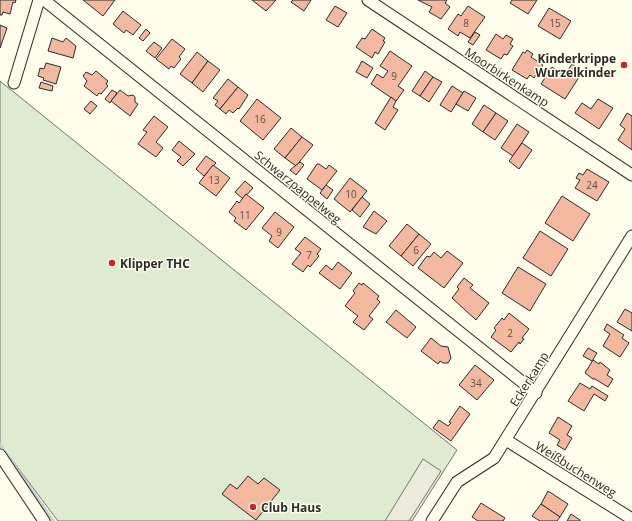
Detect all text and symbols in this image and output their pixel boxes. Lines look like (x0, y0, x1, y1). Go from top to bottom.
house number: 8 (463, 16, 469, 30)
house number: 15 (549, 16, 561, 30)
street label: Moorbirkenkamp (462, 43, 552, 111)
place label: Kinderkrippe Wurzelkinder (535, 50, 617, 81)
marker: Kinderkrippe Wurzelkinder (619, 60, 629, 70)
house number: 9 (391, 69, 397, 83)
house number: 16 (254, 112, 266, 126)
street label: Schwarzpappelweg (251, 147, 345, 228)
house number: 13 (208, 173, 220, 187)
house number: 24 (586, 178, 598, 192)
house number: 10 (345, 187, 357, 201)
house number: 11 (239, 208, 251, 222)
house number: 9 (276, 225, 282, 239)
house number: 6 (413, 243, 419, 257)
house number: 7 (306, 248, 312, 262)
place label: Klipper THC (120, 255, 190, 272)
marker: Klipper THC (107, 258, 117, 268)
house number: 2 (507, 326, 513, 340)
street label: Eckerkamp (505, 348, 553, 410)
house number: 34 (470, 376, 482, 390)
street label: Weißbuchenweg (532, 437, 620, 501)
place label: Club Haus (261, 499, 321, 516)
marker: Club Haus (248, 502, 258, 512)

